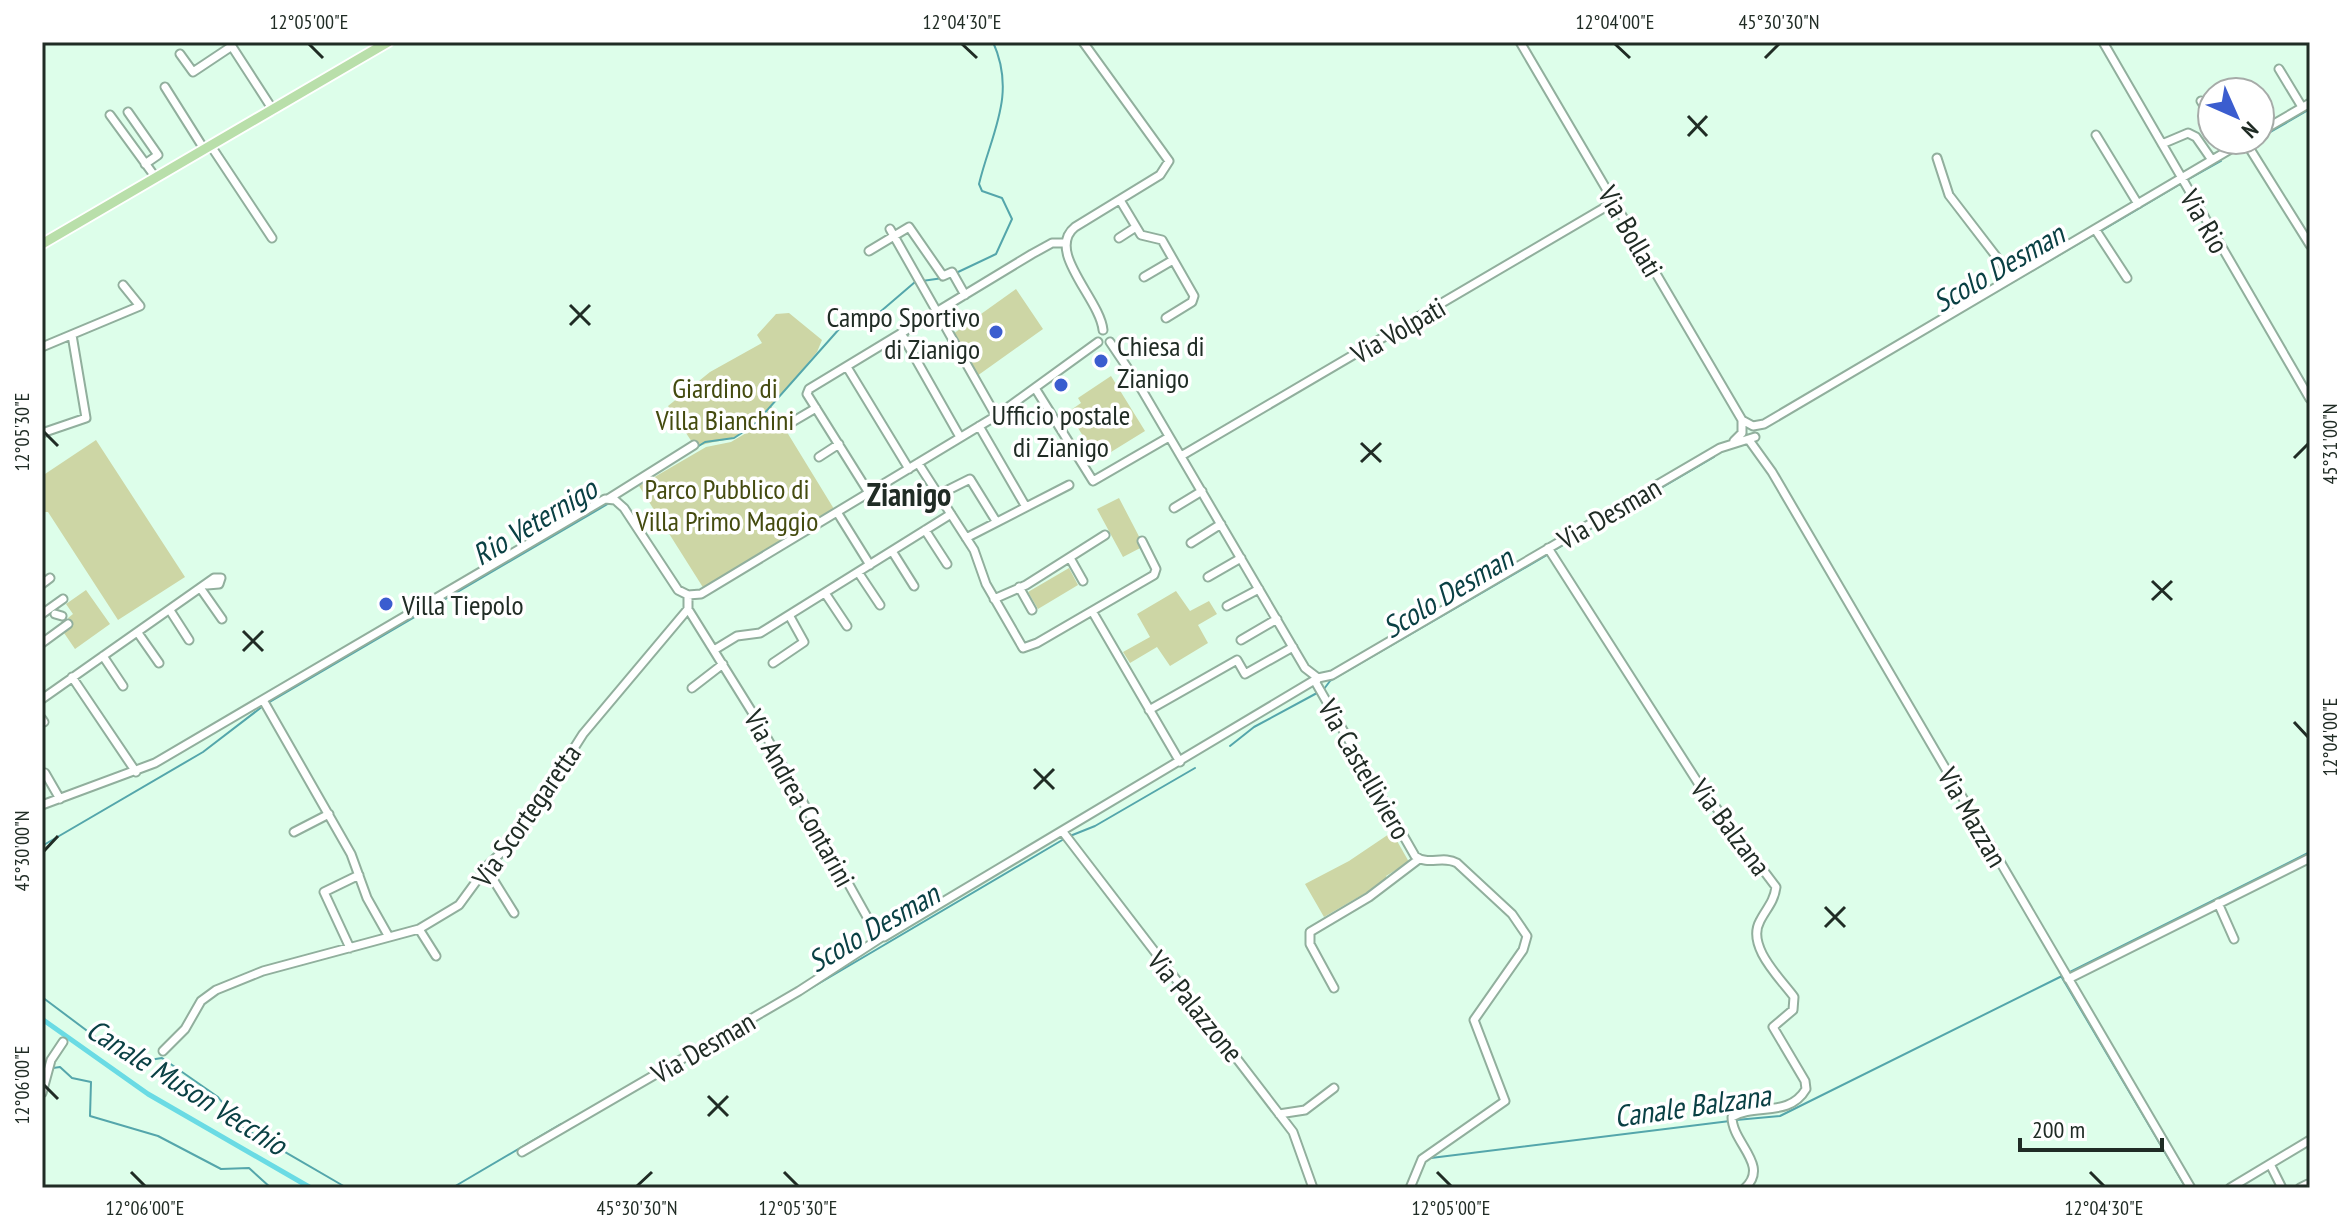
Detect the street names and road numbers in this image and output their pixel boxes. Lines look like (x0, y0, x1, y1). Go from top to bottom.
street label: Via Bollati (1590, 178, 1672, 283)
street label: Via Rio (2172, 182, 2238, 260)
street label: Via Volpati (1343, 288, 1452, 372)
street label: Via Desman (1550, 469, 1667, 558)
street label: Via Castelliviero (1310, 691, 1420, 846)
street label: Via Andrea Contarini (736, 702, 864, 893)
street label: Via Scortegaretta (463, 736, 589, 894)
street label: Via Mazzan (1929, 760, 2016, 873)
street label: Via Balzana (1682, 770, 1779, 883)
street label: Via Palazzone (1139, 942, 1252, 1069)
street label: Via Desman (644, 1003, 761, 1092)

